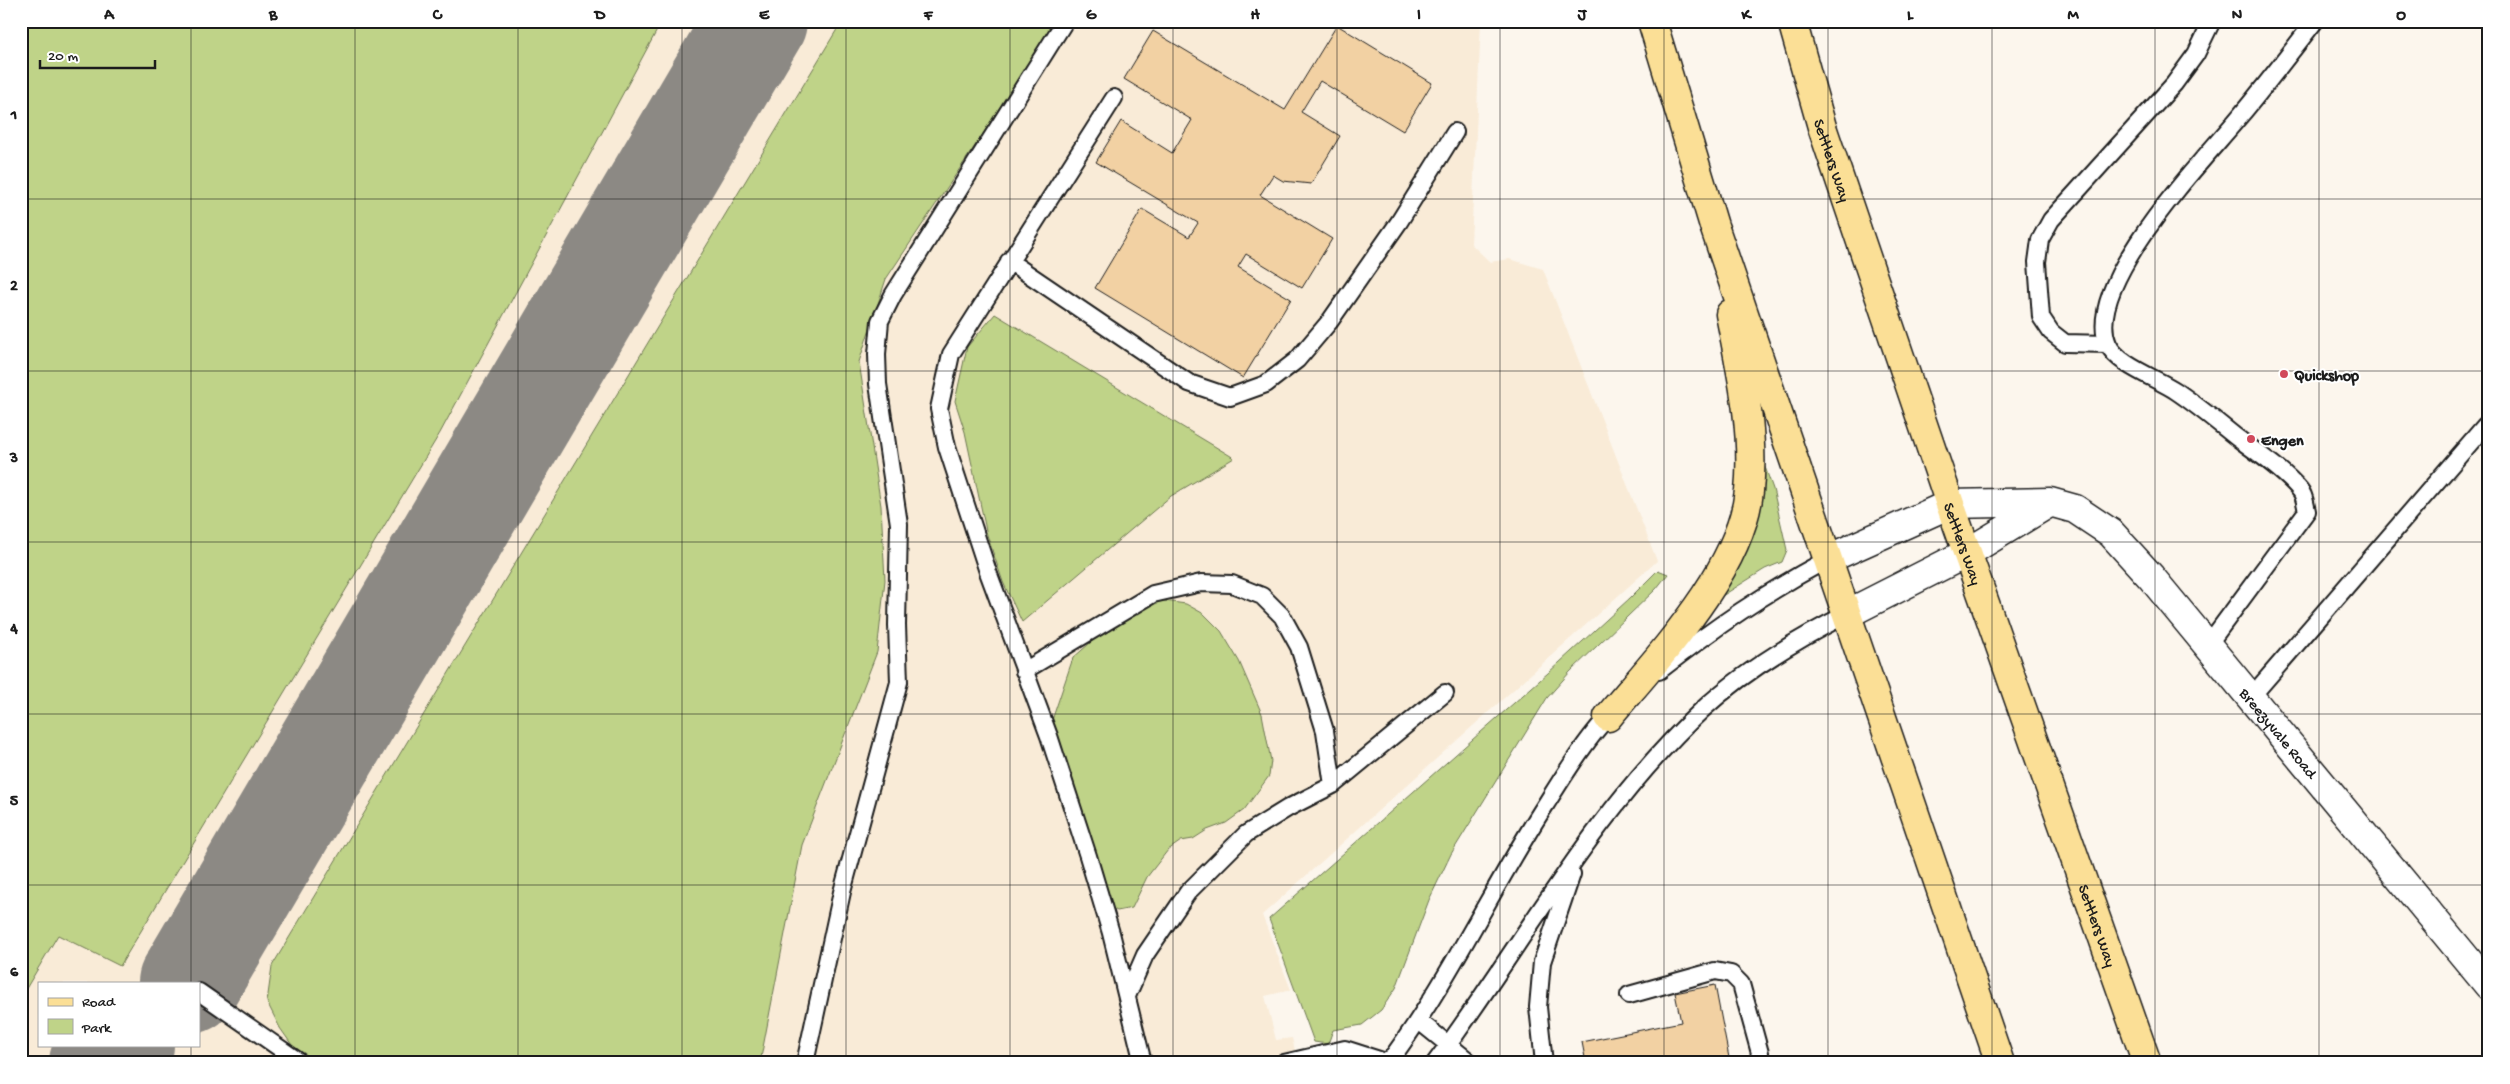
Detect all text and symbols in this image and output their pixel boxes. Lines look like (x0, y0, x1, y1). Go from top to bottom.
text: A (103, 7, 115, 26)
text: B (268, 7, 278, 26)
text: C (432, 7, 443, 26)
text: D (593, 7, 606, 26)
text: E (759, 7, 770, 26)
text: F (923, 7, 934, 26)
text: G (1086, 7, 1097, 26)
text: H (1250, 7, 1260, 26)
text: I (1417, 7, 1421, 26)
text: J (1577, 7, 1588, 26)
text: K (1741, 7, 1753, 26)
text: L (1907, 7, 1914, 26)
text: M (2067, 7, 2079, 26)
text: N (2232, 7, 2243, 26)
text: O (2396, 7, 2406, 26)
scale bar (40, 38, 155, 70)
text: 20 m (48, 48, 78, 66)
text: 1 (10, 107, 17, 126)
street label: Settlers Way (1807, 117, 1853, 205)
text: 2 (10, 278, 18, 297)
marker: Quickshop (2278, 368, 2290, 380)
place label: Quickshop (2294, 368, 2359, 387)
marker: Engen (2245, 433, 2257, 445)
place label: Engen (2261, 433, 2304, 452)
text: 3 (9, 450, 18, 469)
street label: Settlers Way (1937, 501, 1984, 588)
text: 4 (9, 621, 18, 640)
street label: Breezyvale Road (2233, 685, 2321, 785)
text: 5 (10, 793, 19, 812)
street label: Settlers Way (2072, 883, 2119, 970)
text: 6 (10, 964, 19, 983)
legend (38, 982, 200, 1046)
text: Road (82, 994, 116, 1012)
text: Park (81, 1020, 112, 1038)

